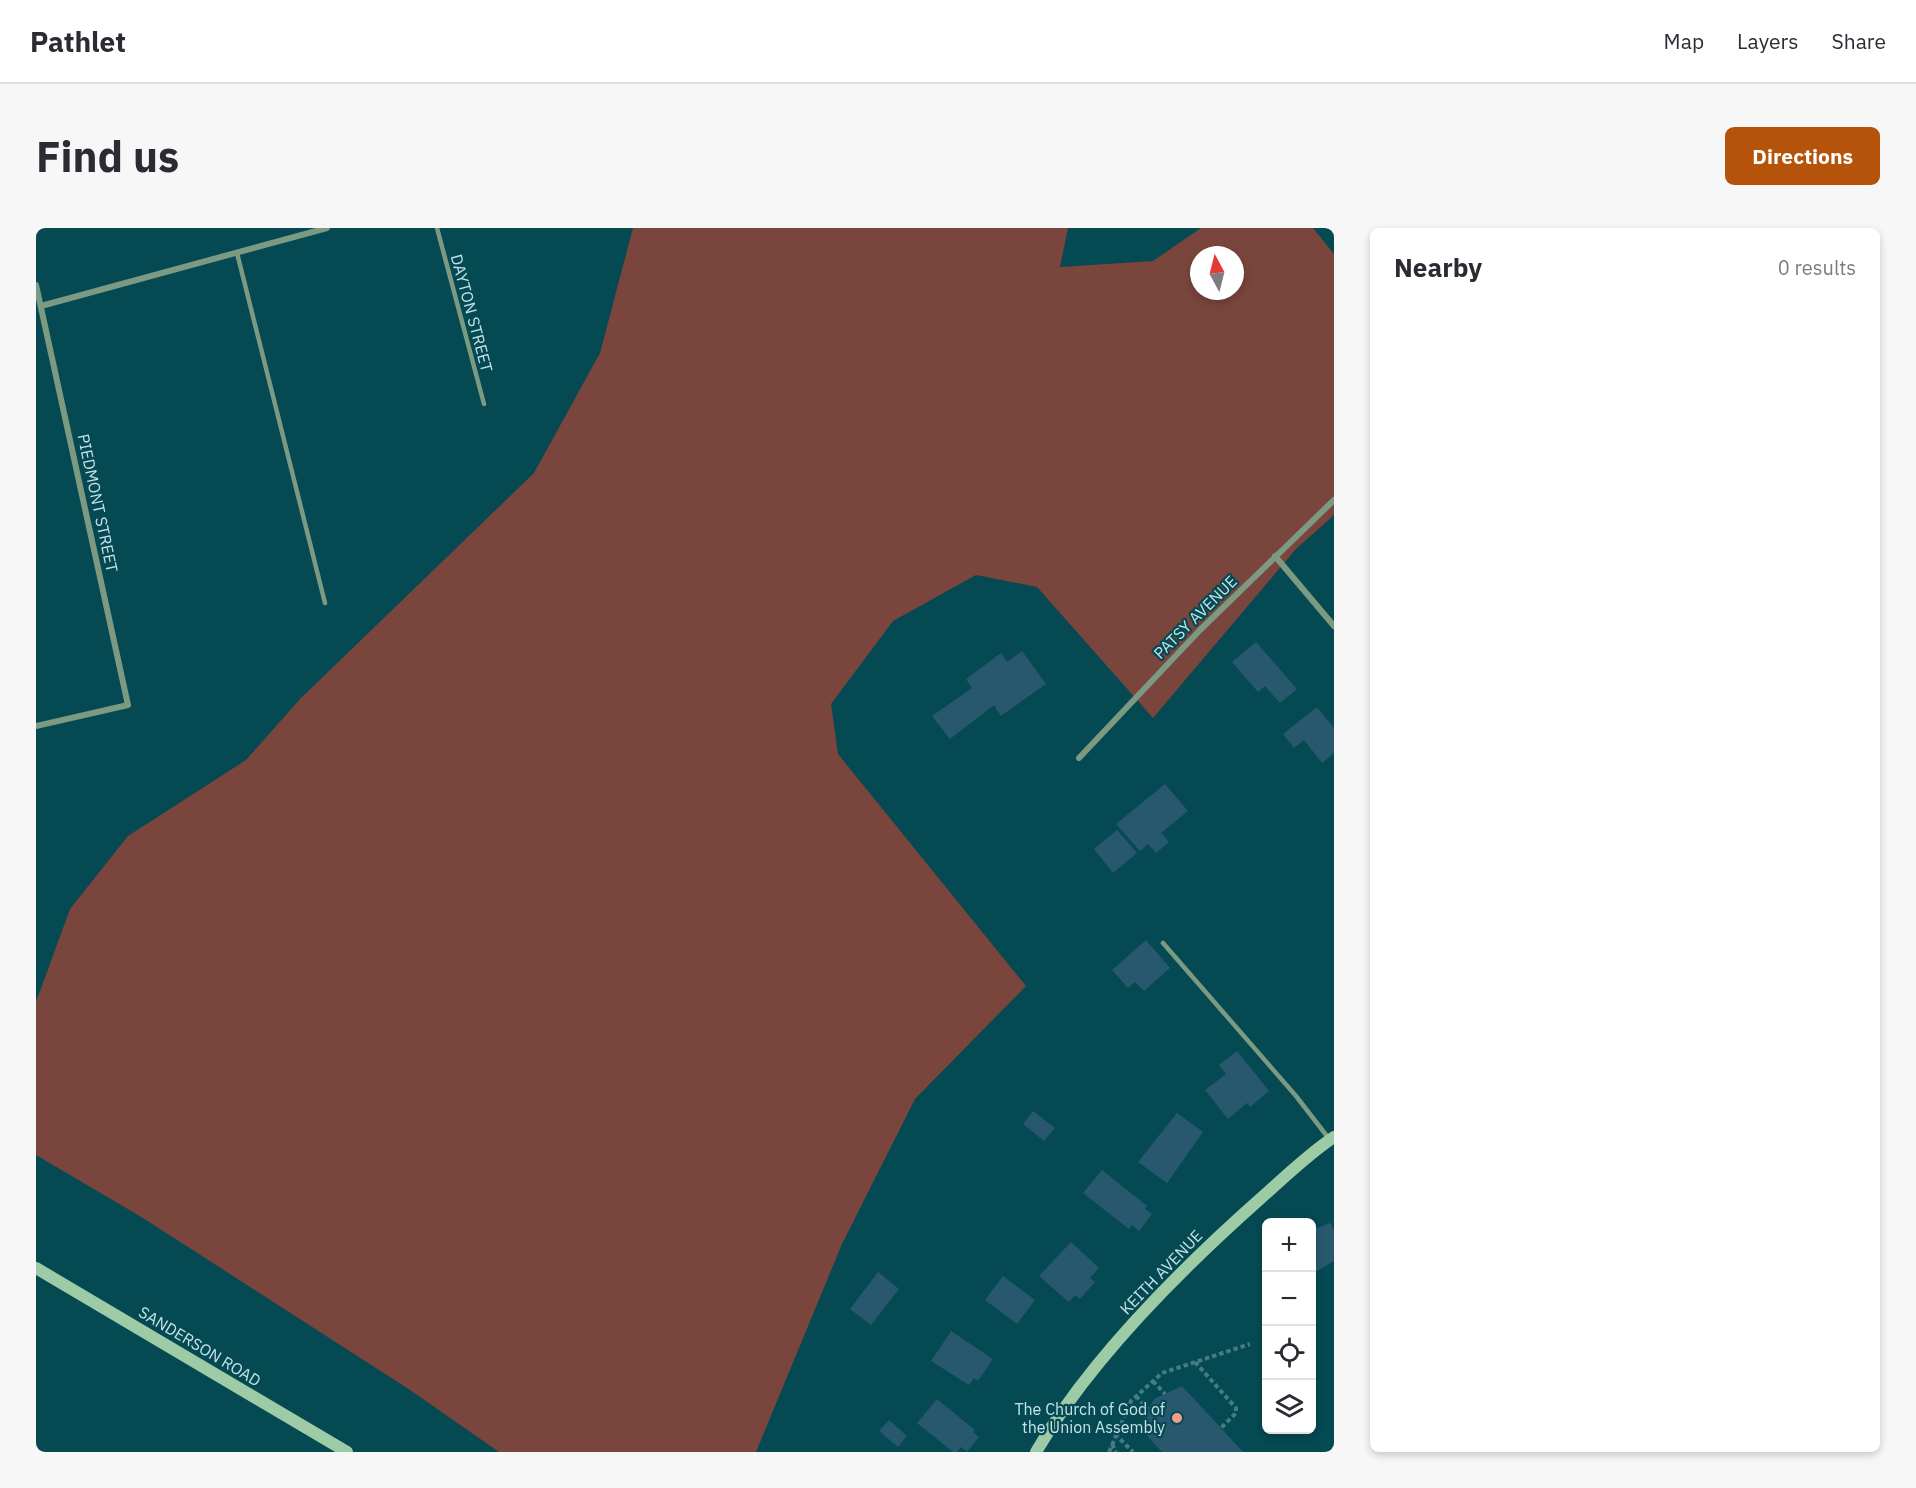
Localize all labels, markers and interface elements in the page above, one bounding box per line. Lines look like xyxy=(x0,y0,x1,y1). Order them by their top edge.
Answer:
text: Pathlet xyxy=(30,23,126,60)
text: Map xyxy=(1664,27,1704,55)
text: Layers xyxy=(1737,27,1799,55)
text: Share xyxy=(1832,27,1886,55)
button: Directions xyxy=(1725,127,1880,185)
text: Find us xyxy=(36,129,179,184)
north arrow xyxy=(1190,246,1244,300)
text: Nearby xyxy=(1394,250,1482,284)
street label: DAYTON STREET xyxy=(447,252,497,374)
text: 0 results xyxy=(1778,254,1856,281)
street label: PIEDMONT STREET xyxy=(74,432,122,574)
street label: PATSY AVENUE xyxy=(1149,571,1241,663)
map controls xyxy=(1262,1218,1316,1434)
button: + xyxy=(1262,1218,1316,1272)
street label: KEITH AVENUE xyxy=(1116,1225,1206,1319)
button: − xyxy=(1262,1272,1316,1326)
street label: SANDERSON ROAD xyxy=(135,1302,265,1390)
button: locate xyxy=(1262,1326,1316,1380)
button: layers xyxy=(1262,1380,1316,1434)
place label: The Church of God of the Union Assembly xyxy=(1014,1399,1165,1437)
marker: The Church of God of the Union Assembly xyxy=(1170,1411,1184,1425)

